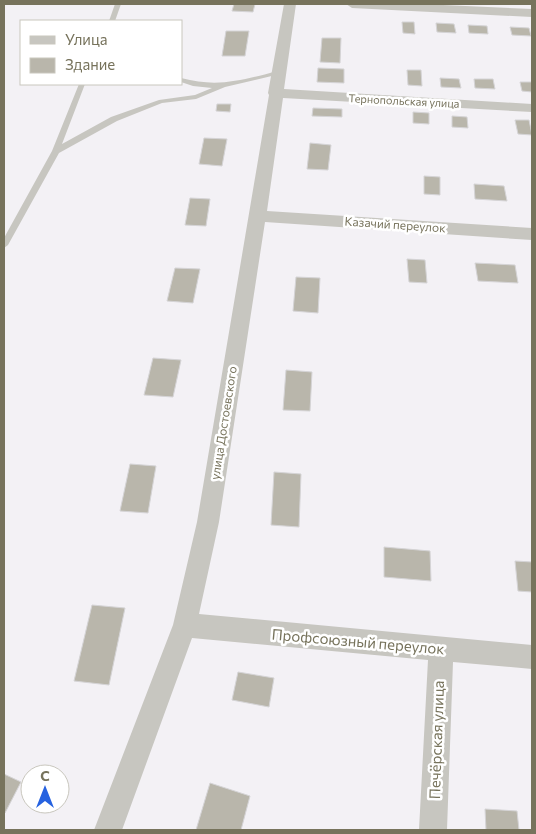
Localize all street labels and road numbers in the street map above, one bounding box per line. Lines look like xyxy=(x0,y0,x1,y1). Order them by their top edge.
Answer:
street label: Тернопольская улица xyxy=(348,91,460,110)
street label: Казачий переулок xyxy=(344,213,447,235)
street label: улица Достоевского xyxy=(207,365,239,481)
street label: Профсоюзный переулок xyxy=(271,624,445,658)
street label: Печёрская улица xyxy=(425,680,447,800)

